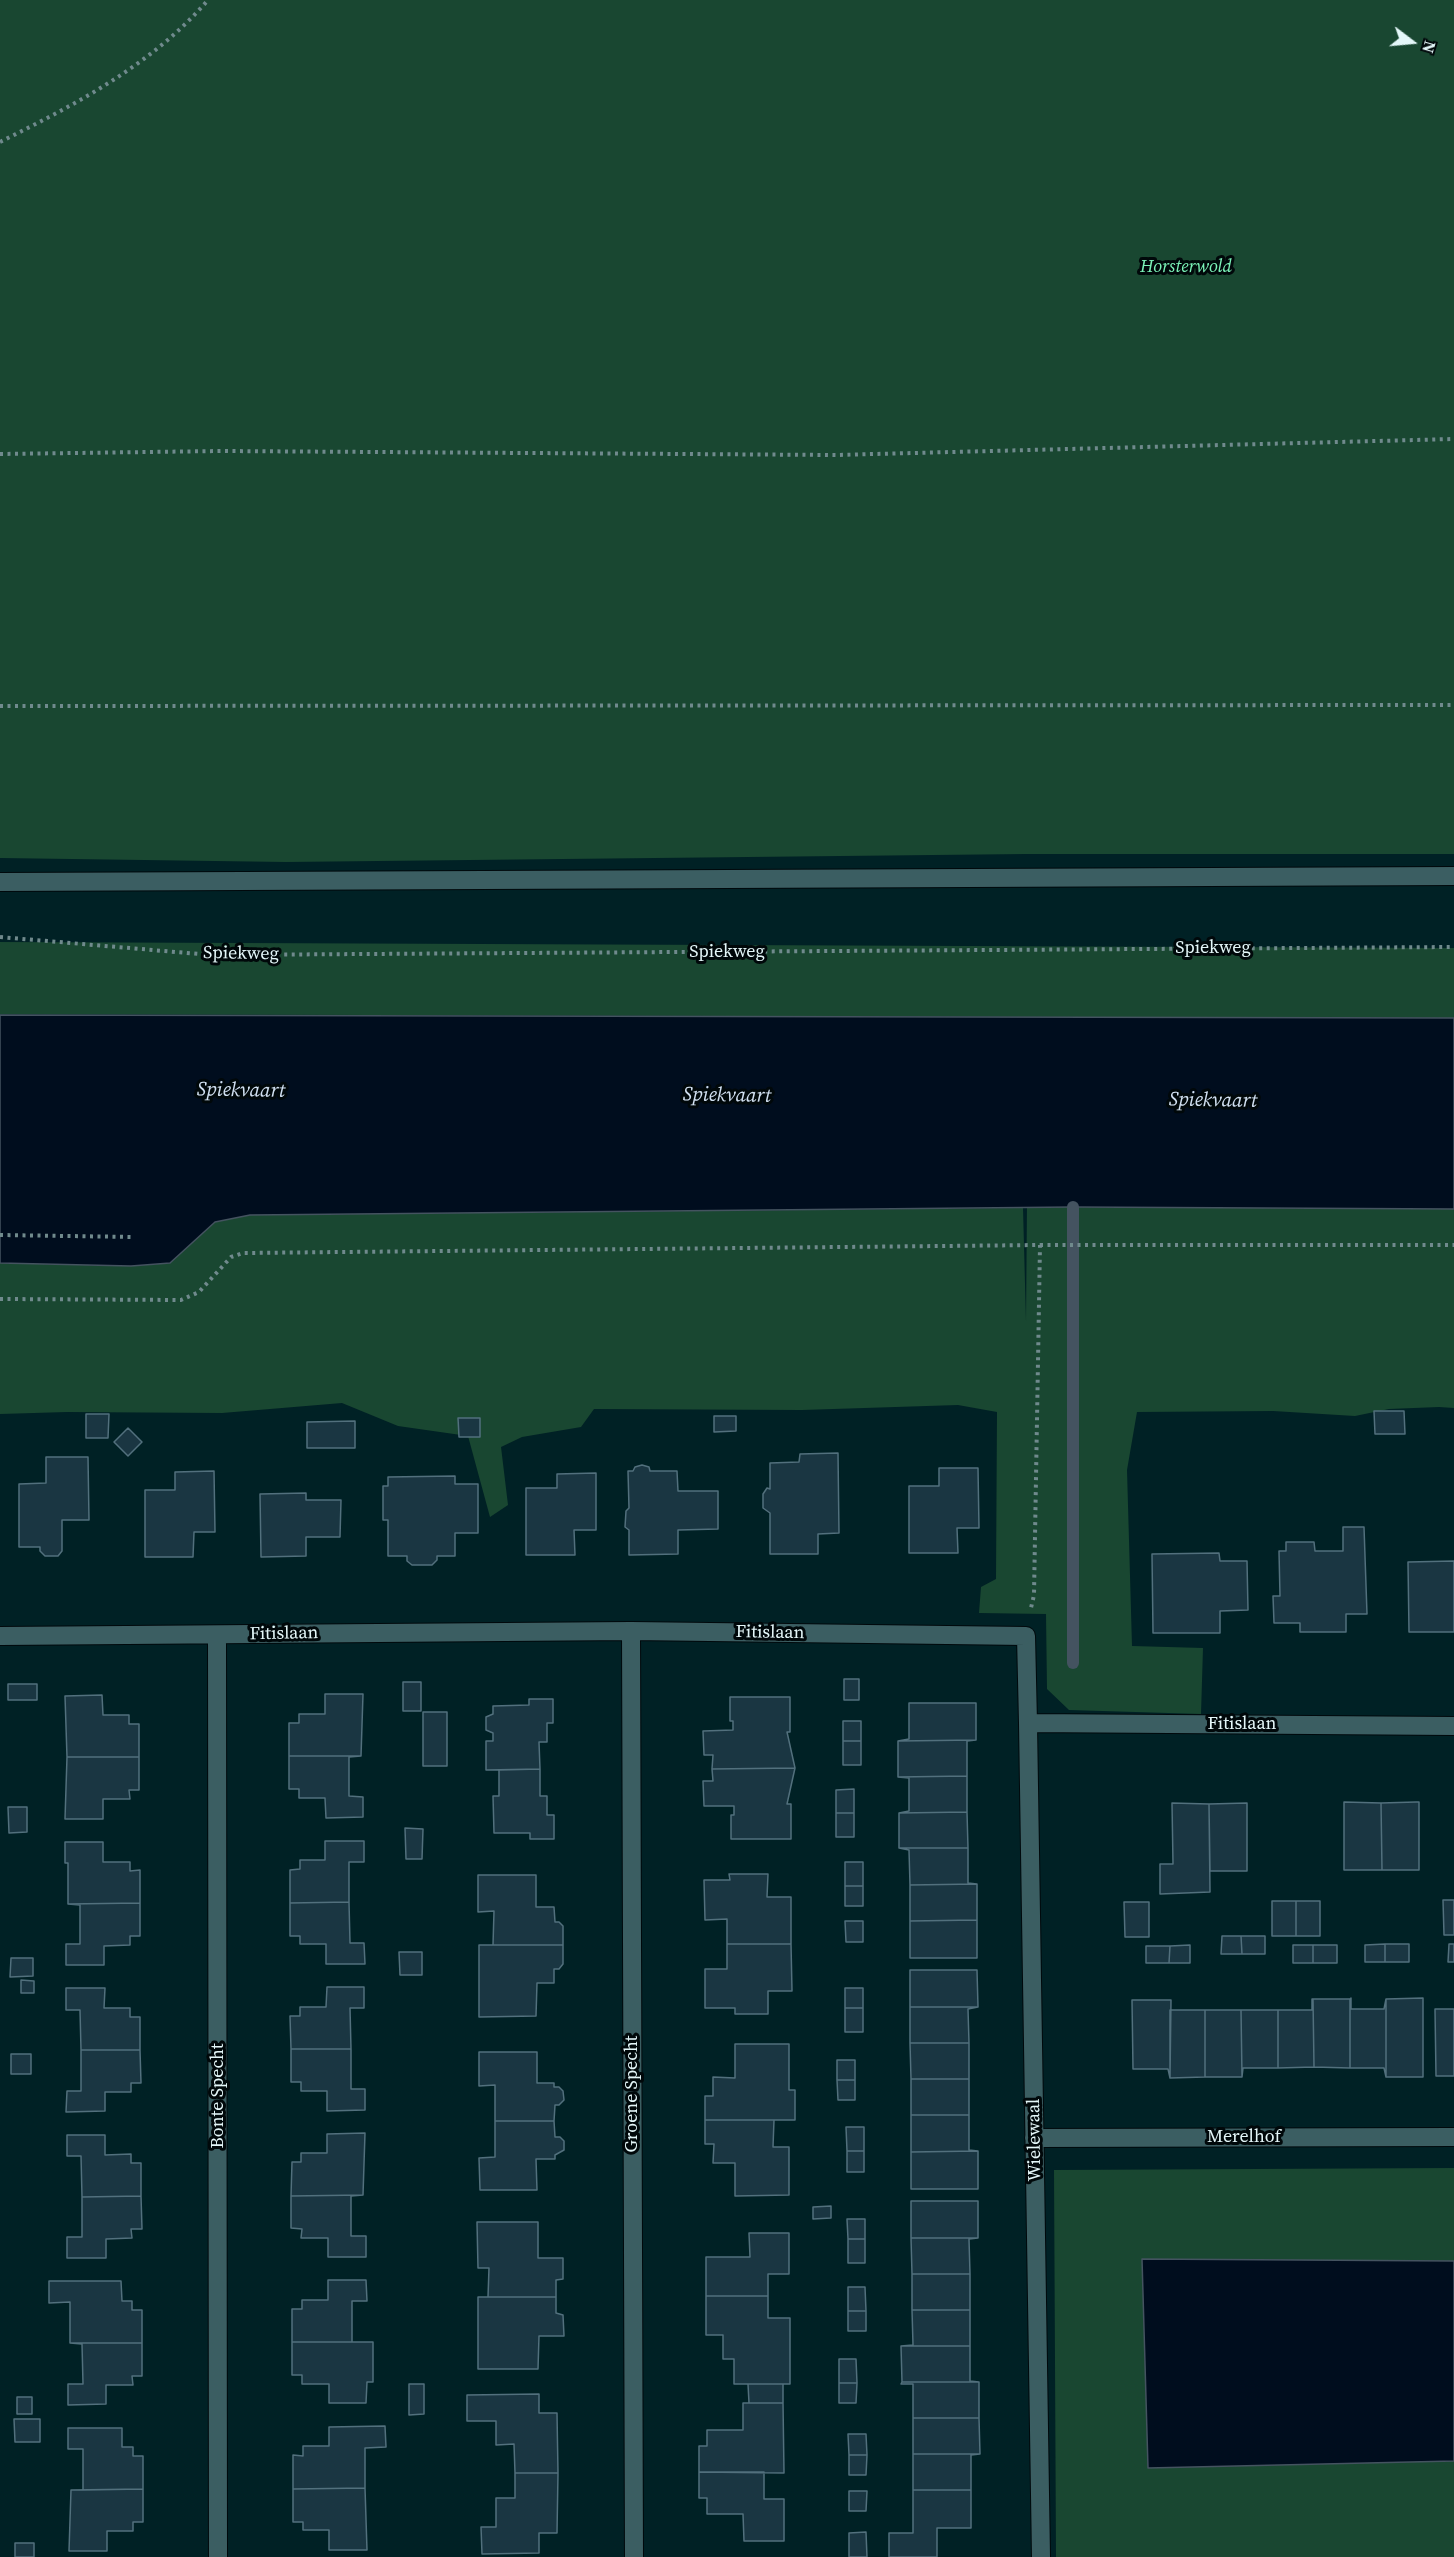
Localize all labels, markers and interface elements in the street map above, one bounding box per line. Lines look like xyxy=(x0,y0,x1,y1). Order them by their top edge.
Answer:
north arrow xyxy=(1382,12,1442,72)
text: N xyxy=(1417,38,1441,56)
park label: Horsterwold xyxy=(1140,256,1232,278)
street label: Spiekweg xyxy=(1175,937,1251,959)
street label: Spiekweg xyxy=(689,941,765,963)
street label: Spiekweg xyxy=(203,943,279,965)
water label: Spiekvaart xyxy=(197,1078,285,1104)
water label: Spiekvaart xyxy=(683,1083,771,1109)
water label: Spiekvaart xyxy=(1169,1088,1257,1114)
street label: Fitislaan xyxy=(735,1622,805,1644)
street label: Fitislaan xyxy=(249,1623,319,1645)
street label: Fitislaan xyxy=(1208,1713,1276,1735)
street label: Groene Specht xyxy=(621,2036,643,2152)
street label: Bonte Specht xyxy=(207,2043,229,2149)
street label: Wielewaal xyxy=(1023,2098,1047,2182)
street label: Merelhof xyxy=(1207,2126,1281,2148)

